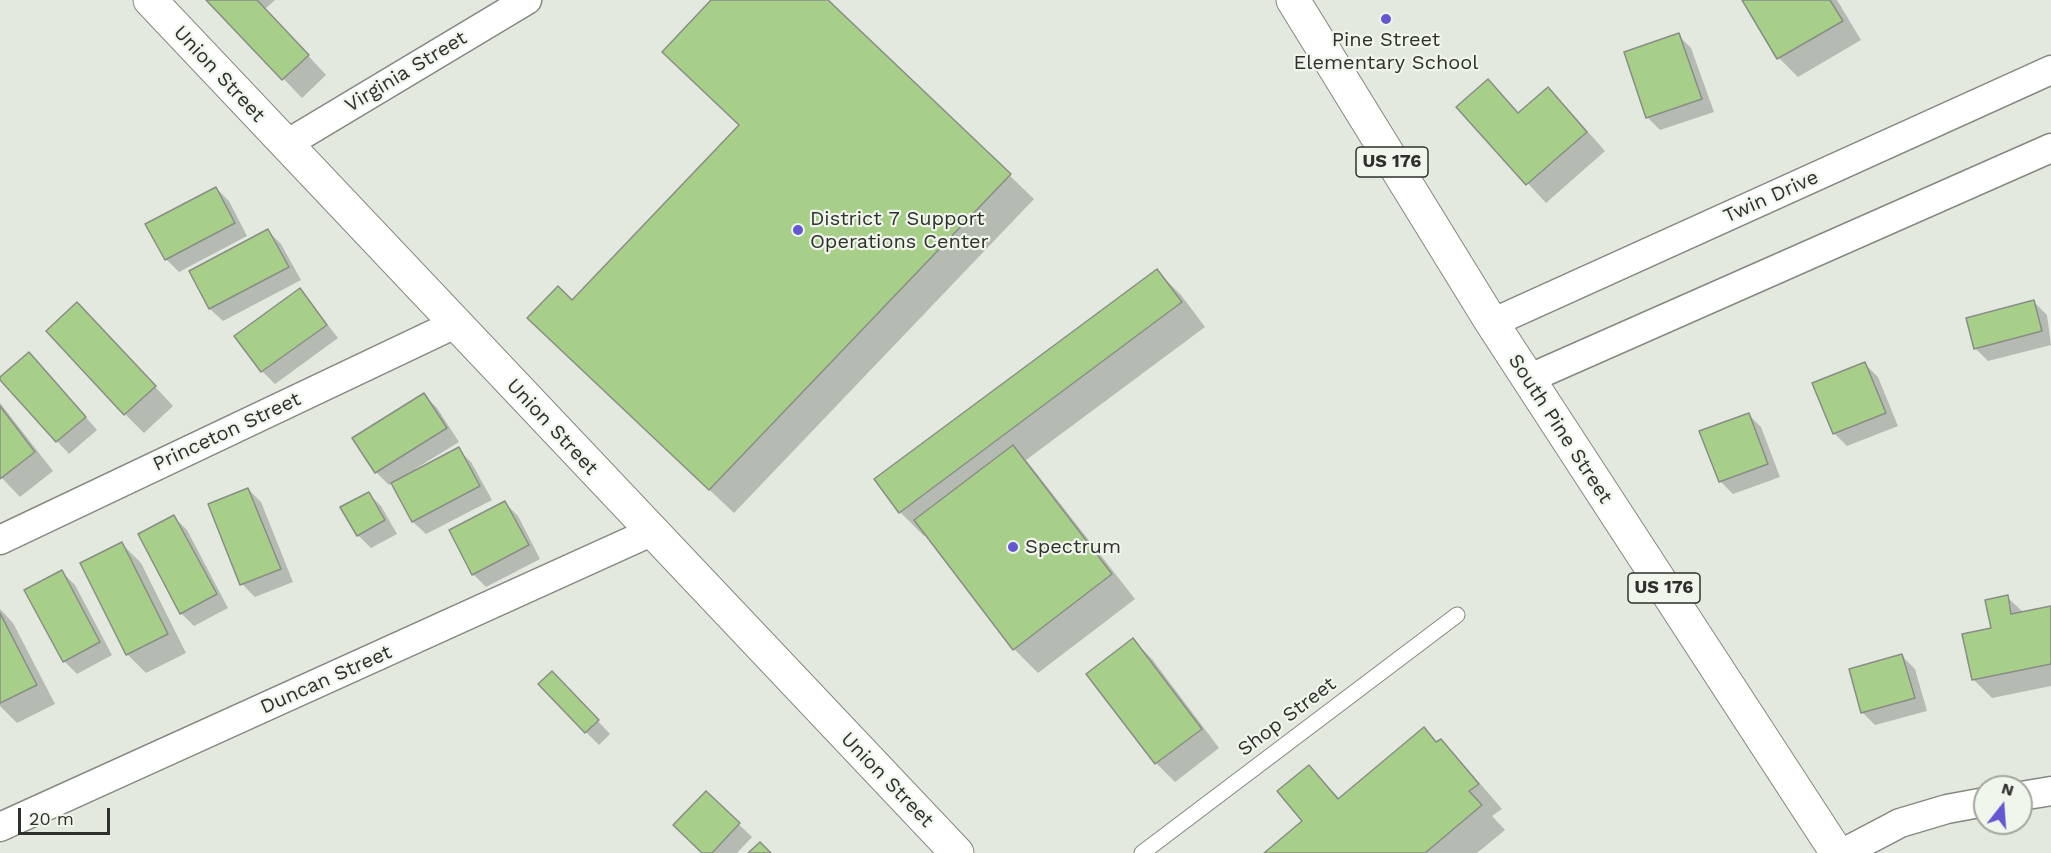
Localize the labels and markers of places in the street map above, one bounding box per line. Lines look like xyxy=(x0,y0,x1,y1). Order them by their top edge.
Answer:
marker: Pine Street Elementary School xyxy=(1379,12,1393,26)
place label: Pine Street Elementary School xyxy=(1294,28,1478,75)
place label: District 7 Support Operations Center xyxy=(810,207,989,254)
marker: District 7 Support Operations Center xyxy=(791,223,805,237)
place label: Spectrum xyxy=(1025,535,1121,559)
marker: Spectrum xyxy=(1006,540,1020,554)

